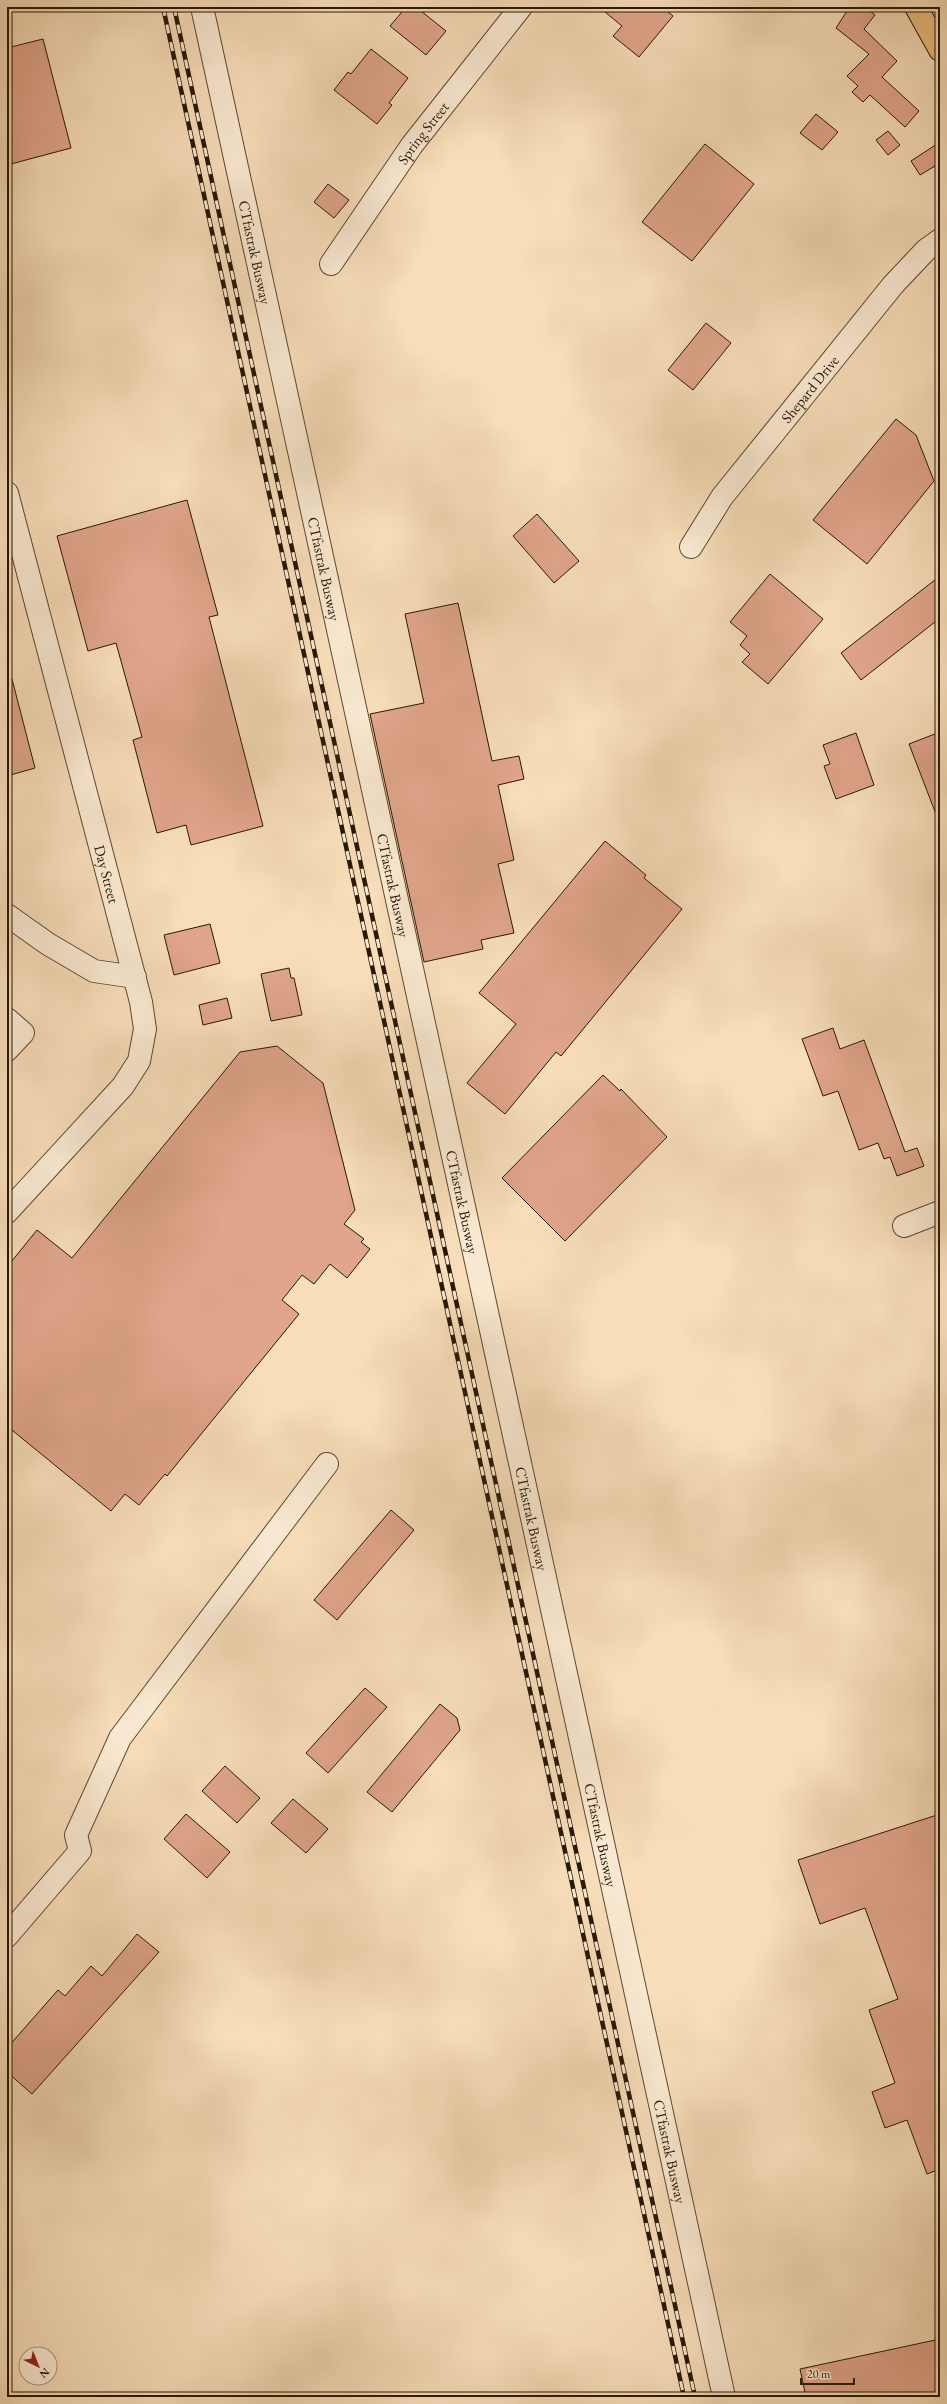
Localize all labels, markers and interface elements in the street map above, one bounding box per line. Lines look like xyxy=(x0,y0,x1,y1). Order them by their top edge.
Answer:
street label: Spring Street xyxy=(392,97,452,168)
street label: CTfastrak Busway xyxy=(235,198,276,306)
street label: Shepard Drive xyxy=(776,351,843,426)
street label: CTfastrak Busway xyxy=(304,515,345,623)
street label: CTfastrak Busway xyxy=(373,832,414,939)
street label: Day Street xyxy=(91,843,124,906)
street label: CTfastrak Busway xyxy=(442,1148,484,1256)
street label: CTfastrak Busway xyxy=(512,1465,553,1573)
street label: CTfastrak Busway xyxy=(581,1781,622,1889)
street label: CTfastrak Busway xyxy=(650,2098,691,2206)
north arrow xyxy=(18,2346,58,2386)
scale bar xyxy=(801,2360,854,2386)
text: N xyxy=(37,2365,53,2382)
text: 20 m xyxy=(807,2366,831,2382)

